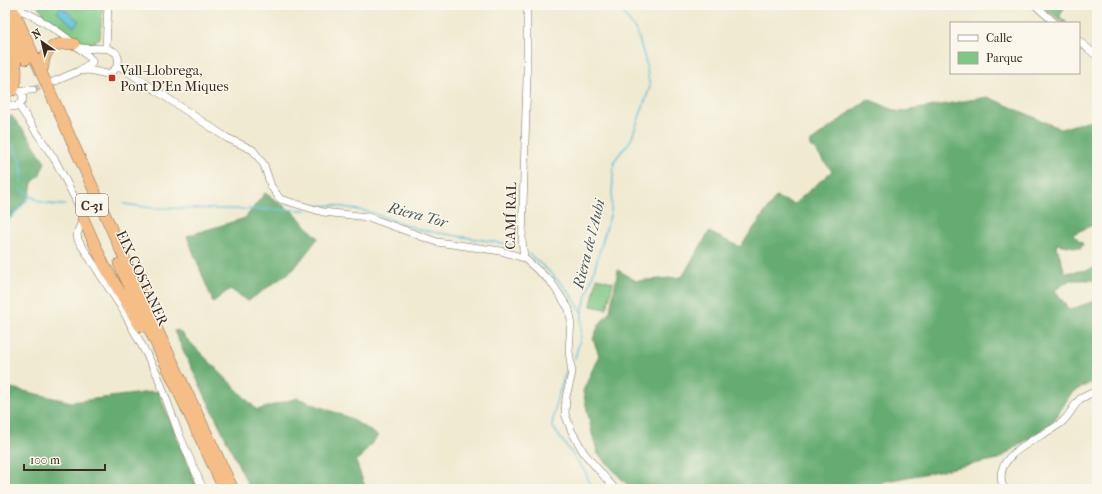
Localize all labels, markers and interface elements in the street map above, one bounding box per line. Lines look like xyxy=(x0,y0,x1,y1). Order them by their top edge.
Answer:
north arrow xyxy=(22,22,62,62)
legend xyxy=(950,22,1080,74)
text: N xyxy=(30,26,44,42)
text: Calle xyxy=(986,31,1012,45)
text: Parque xyxy=(986,51,1023,65)
place label: Vall-Llobrega, Pont D'En Miques xyxy=(119,62,229,95)
marker: Vall-Llobrega, Pont D'En Miques xyxy=(107,73,117,83)
street label: CAMÍ RAL xyxy=(501,182,520,250)
road number: C-31 xyxy=(76,194,108,216)
water label: Riera de l'Aubi xyxy=(569,196,609,291)
water label: Riera Tor xyxy=(385,198,451,232)
street label: EIX COSTANER xyxy=(112,228,172,329)
scale bar xyxy=(24,446,105,472)
text: 100 m xyxy=(30,453,60,467)

